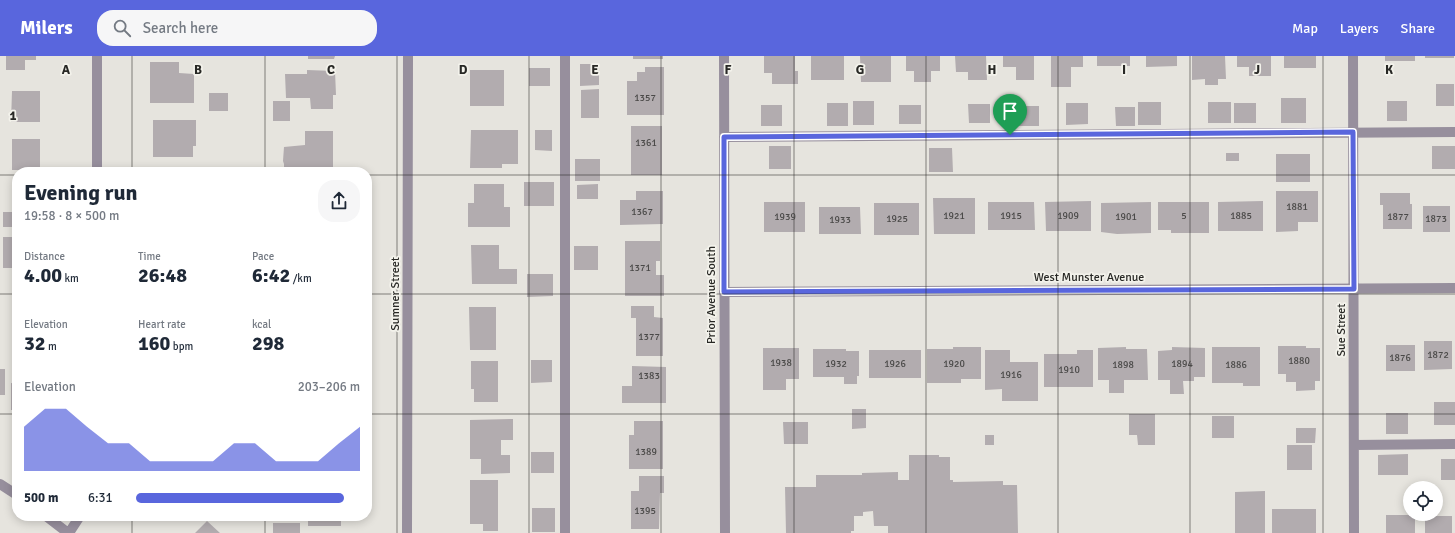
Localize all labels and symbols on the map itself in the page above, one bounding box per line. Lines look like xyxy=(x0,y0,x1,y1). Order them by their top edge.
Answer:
text: A xyxy=(62,62,71,78)
text: B xyxy=(194,62,202,78)
text: C xyxy=(327,62,335,78)
text: D xyxy=(459,62,468,78)
text: E xyxy=(591,62,599,78)
text: F xyxy=(725,62,732,78)
text: G xyxy=(856,62,864,78)
text: H xyxy=(988,62,996,78)
text: I xyxy=(1122,62,1126,78)
text: J xyxy=(1254,62,1260,78)
text: K xyxy=(1385,62,1393,78)
house number: 1357 xyxy=(634,92,656,104)
pin xyxy=(993,94,1027,135)
text: 1 xyxy=(9,108,17,124)
house number: 1361 xyxy=(635,137,657,149)
house number: 1881 xyxy=(1286,201,1308,213)
house number: 1367 xyxy=(631,206,653,218)
house number: 1921 xyxy=(943,210,965,222)
house number: 1915 xyxy=(1000,210,1022,222)
house number: 1909 xyxy=(1057,210,1079,222)
house number: 5 xyxy=(1181,210,1187,222)
house number: 1885 xyxy=(1230,210,1252,222)
house number: 1939 xyxy=(774,211,796,223)
house number: 1901 xyxy=(1115,211,1137,223)
house number: 1877 xyxy=(1387,211,1409,223)
house number: 1925 xyxy=(886,213,908,225)
house number: 1873 xyxy=(1425,213,1447,225)
house number: 1933 xyxy=(829,214,851,226)
street label: Prior Avenue South xyxy=(704,246,719,344)
street label: Sumner Street xyxy=(388,257,403,331)
house number: 1371 xyxy=(629,262,651,274)
street label: West Munster Avenue xyxy=(1034,270,1144,285)
street label: Sue Street xyxy=(1334,303,1349,357)
house number: 1377 xyxy=(638,331,660,343)
house number: 1872 xyxy=(1427,349,1449,361)
house number: 1876 xyxy=(1389,352,1411,364)
house number: 1880 xyxy=(1288,355,1310,367)
house number: 1938 xyxy=(770,357,792,369)
house number: 1932 xyxy=(825,358,847,370)
house number: 1926 xyxy=(884,358,906,370)
house number: 1920 xyxy=(943,358,965,370)
house number: 1894 xyxy=(1171,358,1193,370)
house number: 1898 xyxy=(1112,359,1134,371)
house number: 1886 xyxy=(1225,359,1247,371)
house number: 1910 xyxy=(1058,364,1080,376)
house number: 1916 xyxy=(1000,369,1022,381)
house number: 1383 xyxy=(638,370,660,382)
house number: 1389 xyxy=(635,446,657,458)
house number: 1395 xyxy=(634,505,656,517)

